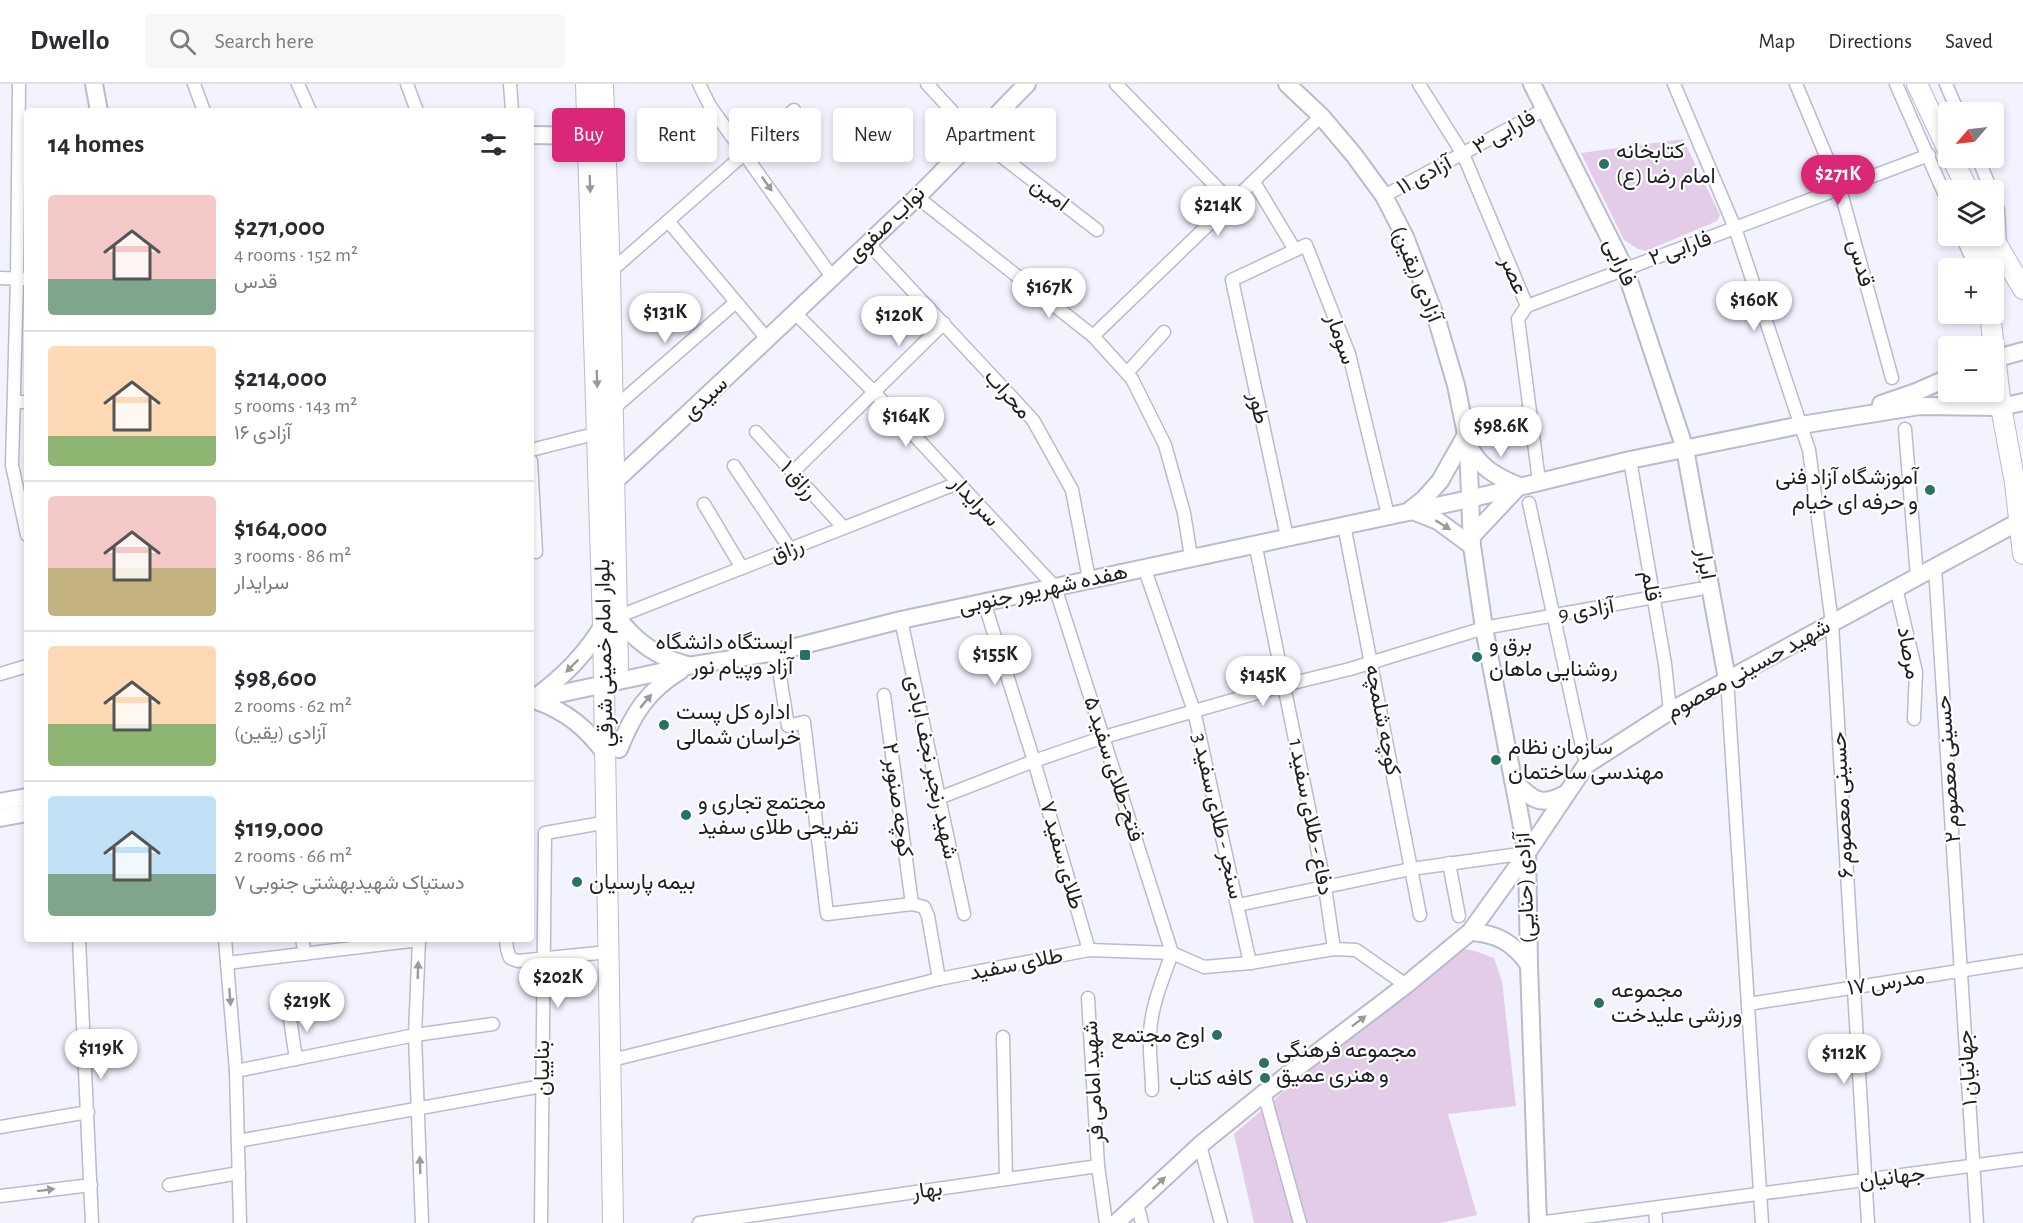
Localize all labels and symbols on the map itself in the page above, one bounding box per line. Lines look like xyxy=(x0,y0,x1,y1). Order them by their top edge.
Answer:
north arrow xyxy=(1938,102,2004,168)
street label: فارابی ۳ xyxy=(1469,106,1540,160)
place label: کتابخانه امام رضا (ع) xyxy=(1616,140,1716,190)
street label: آزادی ۱۱ xyxy=(1393,151,1458,200)
pin: $271K xyxy=(1796,155,1880,206)
marker: کتابخانه امام رضا (ع) xyxy=(1597,157,1611,171)
street label: امین xyxy=(1026,173,1073,217)
one-way arrow xyxy=(586,175,595,194)
one-way arrow xyxy=(761,176,773,192)
street label: نواب صفوی xyxy=(843,182,931,268)
pin: $214K xyxy=(1176,186,1260,237)
street label: آزادی (یقین) xyxy=(1386,223,1447,328)
street label: فارابی ۲ xyxy=(1646,227,1715,271)
street label: فارابی xyxy=(1598,235,1640,290)
street label: قدس xyxy=(1842,237,1878,289)
street label: عصر xyxy=(1494,252,1532,298)
pin: $167K xyxy=(1007,268,1091,319)
pin: $160K xyxy=(1712,281,1796,332)
pin: $131K xyxy=(623,293,707,344)
pin: $120K xyxy=(857,296,941,347)
street label: سومار xyxy=(1320,310,1360,368)
street label: محراب xyxy=(979,365,1036,424)
one-way arrow xyxy=(592,370,601,389)
street label: سیدی xyxy=(678,372,733,425)
street label: طور xyxy=(1243,389,1273,426)
pin: $164K xyxy=(864,397,948,448)
pin: $98.6K xyxy=(1452,407,1550,458)
street label: رزاق ۱ xyxy=(775,456,822,505)
place label: آموزشگاه آزاد فنی و حرفه ای خیام xyxy=(1775,466,1920,516)
street label: سرایدار xyxy=(944,471,1004,532)
marker: آموزشگاه آزاد فنی و حرفه ای خیام xyxy=(1923,483,1937,497)
one-way arrow xyxy=(1435,520,1451,531)
street label: رزاق xyxy=(767,534,807,568)
street label: ابرار xyxy=(1690,546,1720,582)
street label: بلوار امام خمینی شرقي xyxy=(591,559,624,747)
street label: هفده شهریور جنوبی xyxy=(956,560,1130,620)
street label: قلم xyxy=(1635,569,1665,604)
street label: آزادی 9 xyxy=(1556,594,1618,628)
street label: شهید حسینی معصوم xyxy=(1662,615,1835,726)
street label: مرصاد xyxy=(1892,625,1924,681)
place label: ایستگاه دانشگاه آزاد وپیام نور xyxy=(655,631,795,681)
place label: برق و روشنایی ماهان xyxy=(1489,633,1618,682)
pin: $155K xyxy=(953,635,1037,686)
marker: ایستگاه دانشگاه آزاد وپیام نور xyxy=(798,648,812,662)
marker: برق و روشنایی ماهان xyxy=(1470,650,1484,664)
pin: $145K xyxy=(1221,656,1305,707)
one-way arrow xyxy=(566,658,580,672)
street label: کوچه شلمچه xyxy=(1359,663,1405,778)
street label: شهید رنجبر نجف ابادی xyxy=(900,673,962,861)
one-way arrow xyxy=(639,693,652,709)
street label: فتح-طلای سفید ۵ xyxy=(1077,694,1148,845)
street label: حسینی معصوم ۲ xyxy=(1932,694,1967,844)
place label: اداره کل پست خراسان شمالی xyxy=(676,701,801,750)
marker: اداره کل پست خراسان شمالی xyxy=(657,718,671,732)
street label: سنجر - طلای سفید 3 xyxy=(1186,731,1248,902)
street label: حسینی معصوم ۶ xyxy=(1827,731,1860,879)
place label: سازمان نظام مهندسی ساختمان xyxy=(1508,736,1664,785)
street label: دفاع - طلای سفید 1 xyxy=(1282,737,1337,898)
street label: کوچه صنوبر ۲ xyxy=(876,741,917,859)
marker: سازمان نظام مهندسی ساختمان xyxy=(1489,753,1503,767)
place label: مجتمع تجاری و تفریحی طلای سفید xyxy=(698,791,859,840)
street label: طلای سفید ۷ xyxy=(1034,798,1088,912)
marker: مجتمع تجاری و تفریحی طلای سفید xyxy=(679,808,693,822)
street label: آزادی (حنایی) xyxy=(1511,830,1541,944)
place label: بیمه پارسیان xyxy=(589,871,696,896)
marker: بیمه پارسیان xyxy=(570,875,584,889)
street label: طلای سفید xyxy=(967,944,1065,986)
pin: $202K xyxy=(516,958,600,1009)
one-way arrow xyxy=(413,960,422,979)
street label: مدرس ۱۷ xyxy=(1846,965,1927,1001)
place label: مجموعه ورزشی علیدخت xyxy=(1611,979,1742,1028)
pin: $219K xyxy=(265,982,349,1033)
one-way arrow xyxy=(225,988,235,1007)
marker: مجموعه ورزشی علیدخت xyxy=(1592,996,1606,1010)
one-way arrow xyxy=(1352,1015,1367,1027)
street label: شهید امامی فر xyxy=(1079,1020,1109,1145)
place label: اوج مجتمع xyxy=(1111,1024,1205,1049)
marker: اوج مجتمع xyxy=(1210,1028,1224,1042)
pin: $119K xyxy=(59,1029,143,1080)
street label: جهانیان ۱ xyxy=(1953,1029,1983,1107)
pin: $112K xyxy=(1802,1034,1886,1085)
place label: مجموعه فرهنگی و هنری عمیق xyxy=(1276,1039,1417,1088)
street label: بناییان xyxy=(531,1040,554,1096)
marker: مجموعه فرهنگی و هنری عمیق xyxy=(1257,1056,1271,1070)
place label: کافه کتاب xyxy=(1169,1067,1253,1090)
marker: کافه کتاب xyxy=(1258,1071,1272,1085)
one-way arrow xyxy=(415,1155,424,1174)
street label: جهانیان xyxy=(1858,1162,1927,1194)
street label: بهار xyxy=(909,1177,944,1205)
one-way arrow xyxy=(1151,1177,1166,1190)
one-way arrow xyxy=(36,1185,55,1195)

